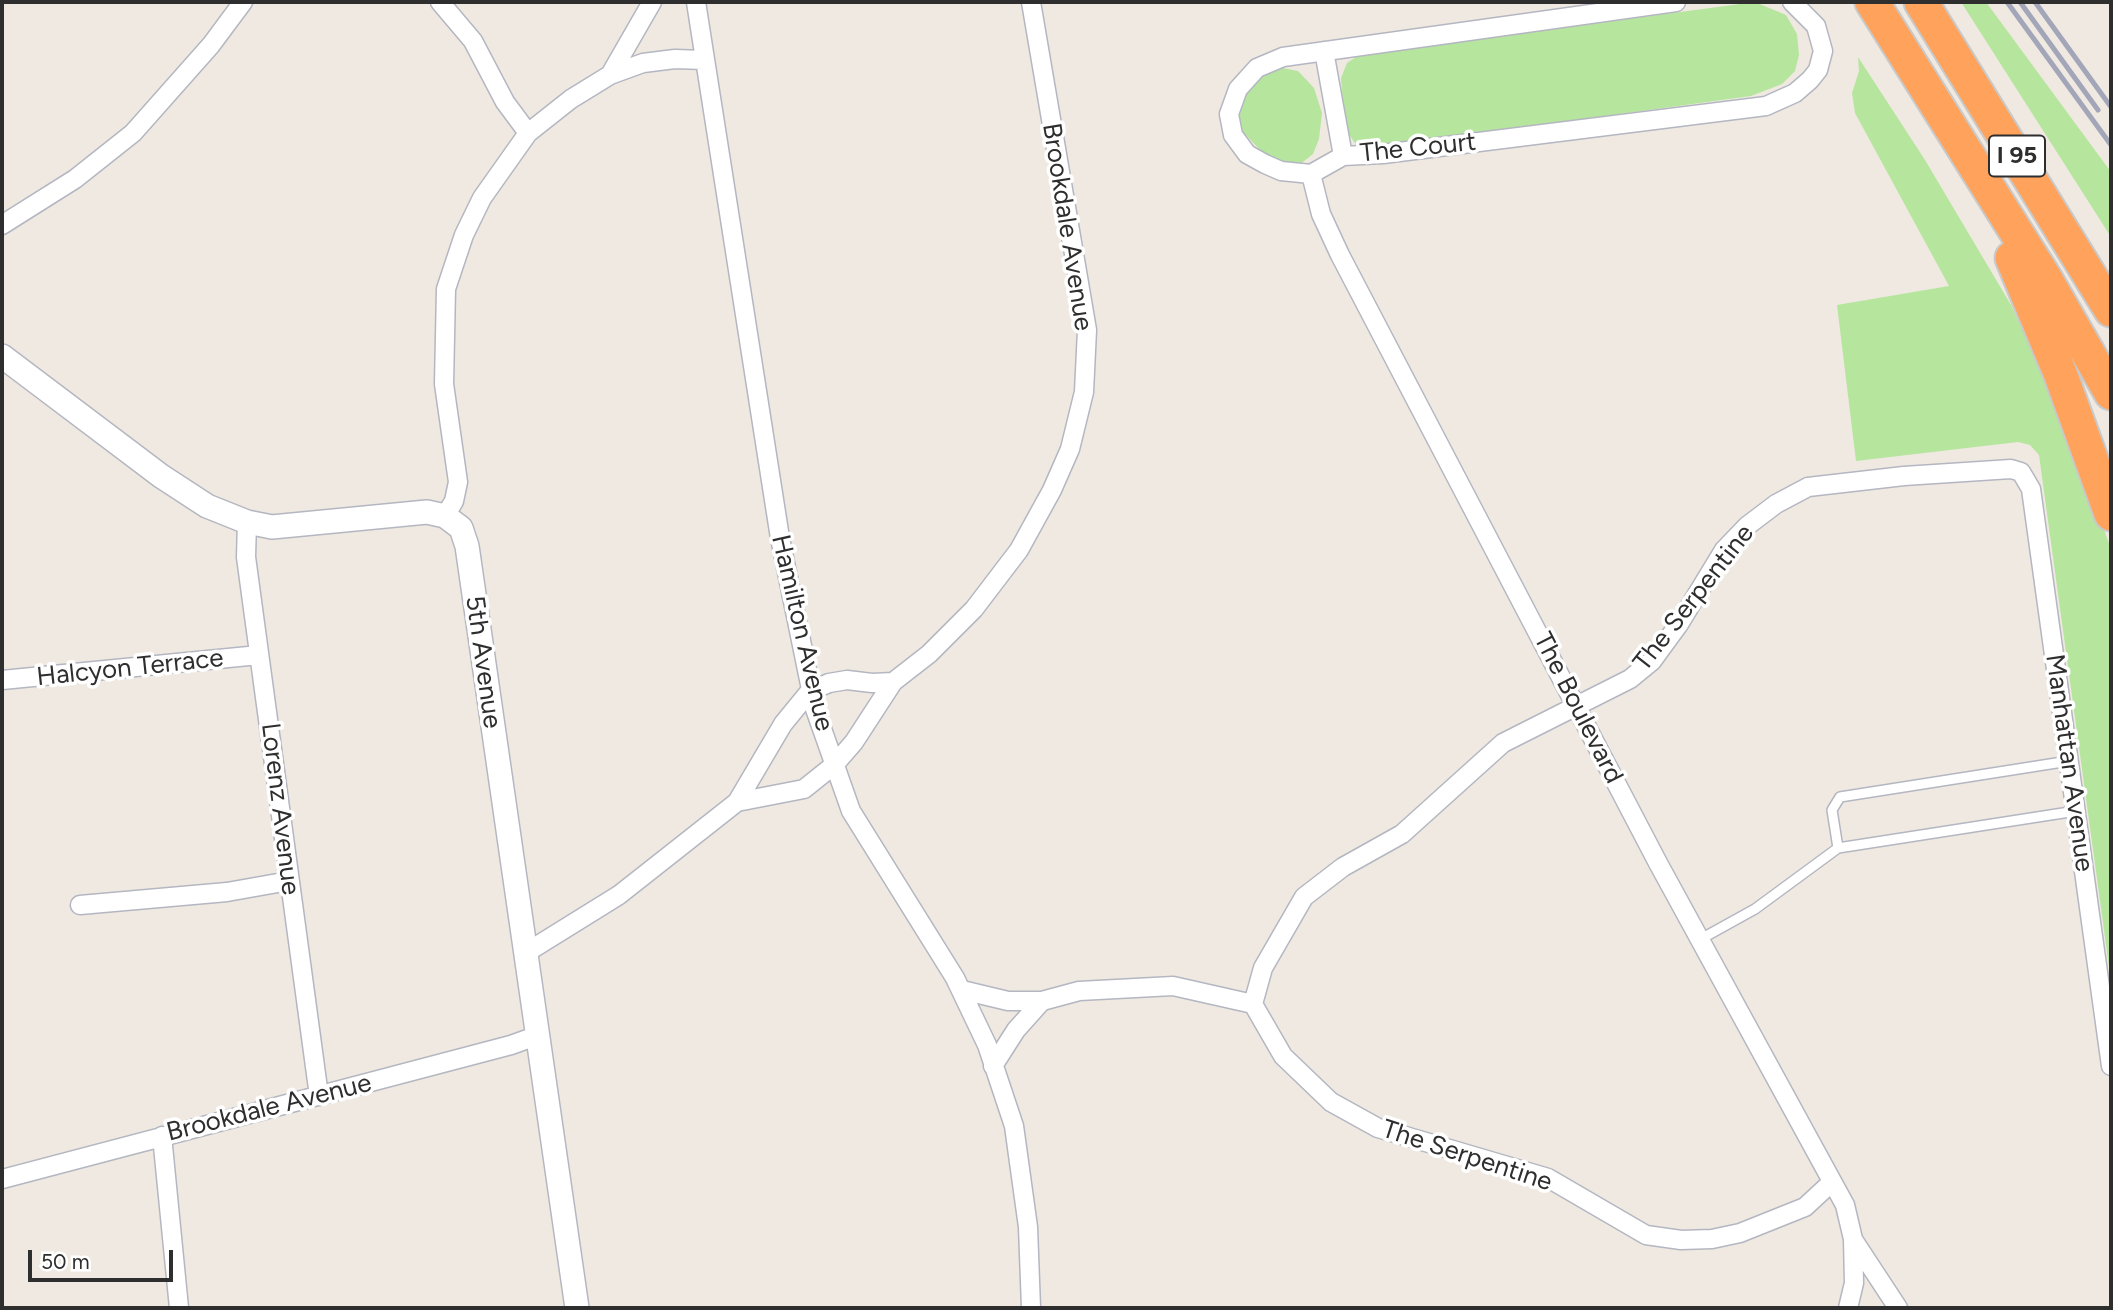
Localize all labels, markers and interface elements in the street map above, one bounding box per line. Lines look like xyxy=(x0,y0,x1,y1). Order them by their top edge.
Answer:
street label: Brookdale Avenue xyxy=(1035,121,1099,333)
street label: The Court xyxy=(1358,126,1478,170)
road number: I 95 xyxy=(1989,136,2045,176)
street label: The Serpentine xyxy=(1627,519,1761,677)
street label: Hamilton Avenue xyxy=(764,532,840,734)
street label: 5th Avenue xyxy=(458,594,508,730)
street label: The Boulevard xyxy=(1527,627,1629,789)
street label: Halcyon Terrace xyxy=(35,643,225,693)
street label: Manhattan Avenue xyxy=(2038,652,2100,874)
street label: Lorenz Avenue xyxy=(254,721,306,897)
street label: Brookdale Avenue xyxy=(163,1067,375,1149)
street label: The Serpentine xyxy=(1378,1114,1556,1198)
scale bar xyxy=(32,1236,177,1280)
text: 50 m xyxy=(41,1249,90,1274)

